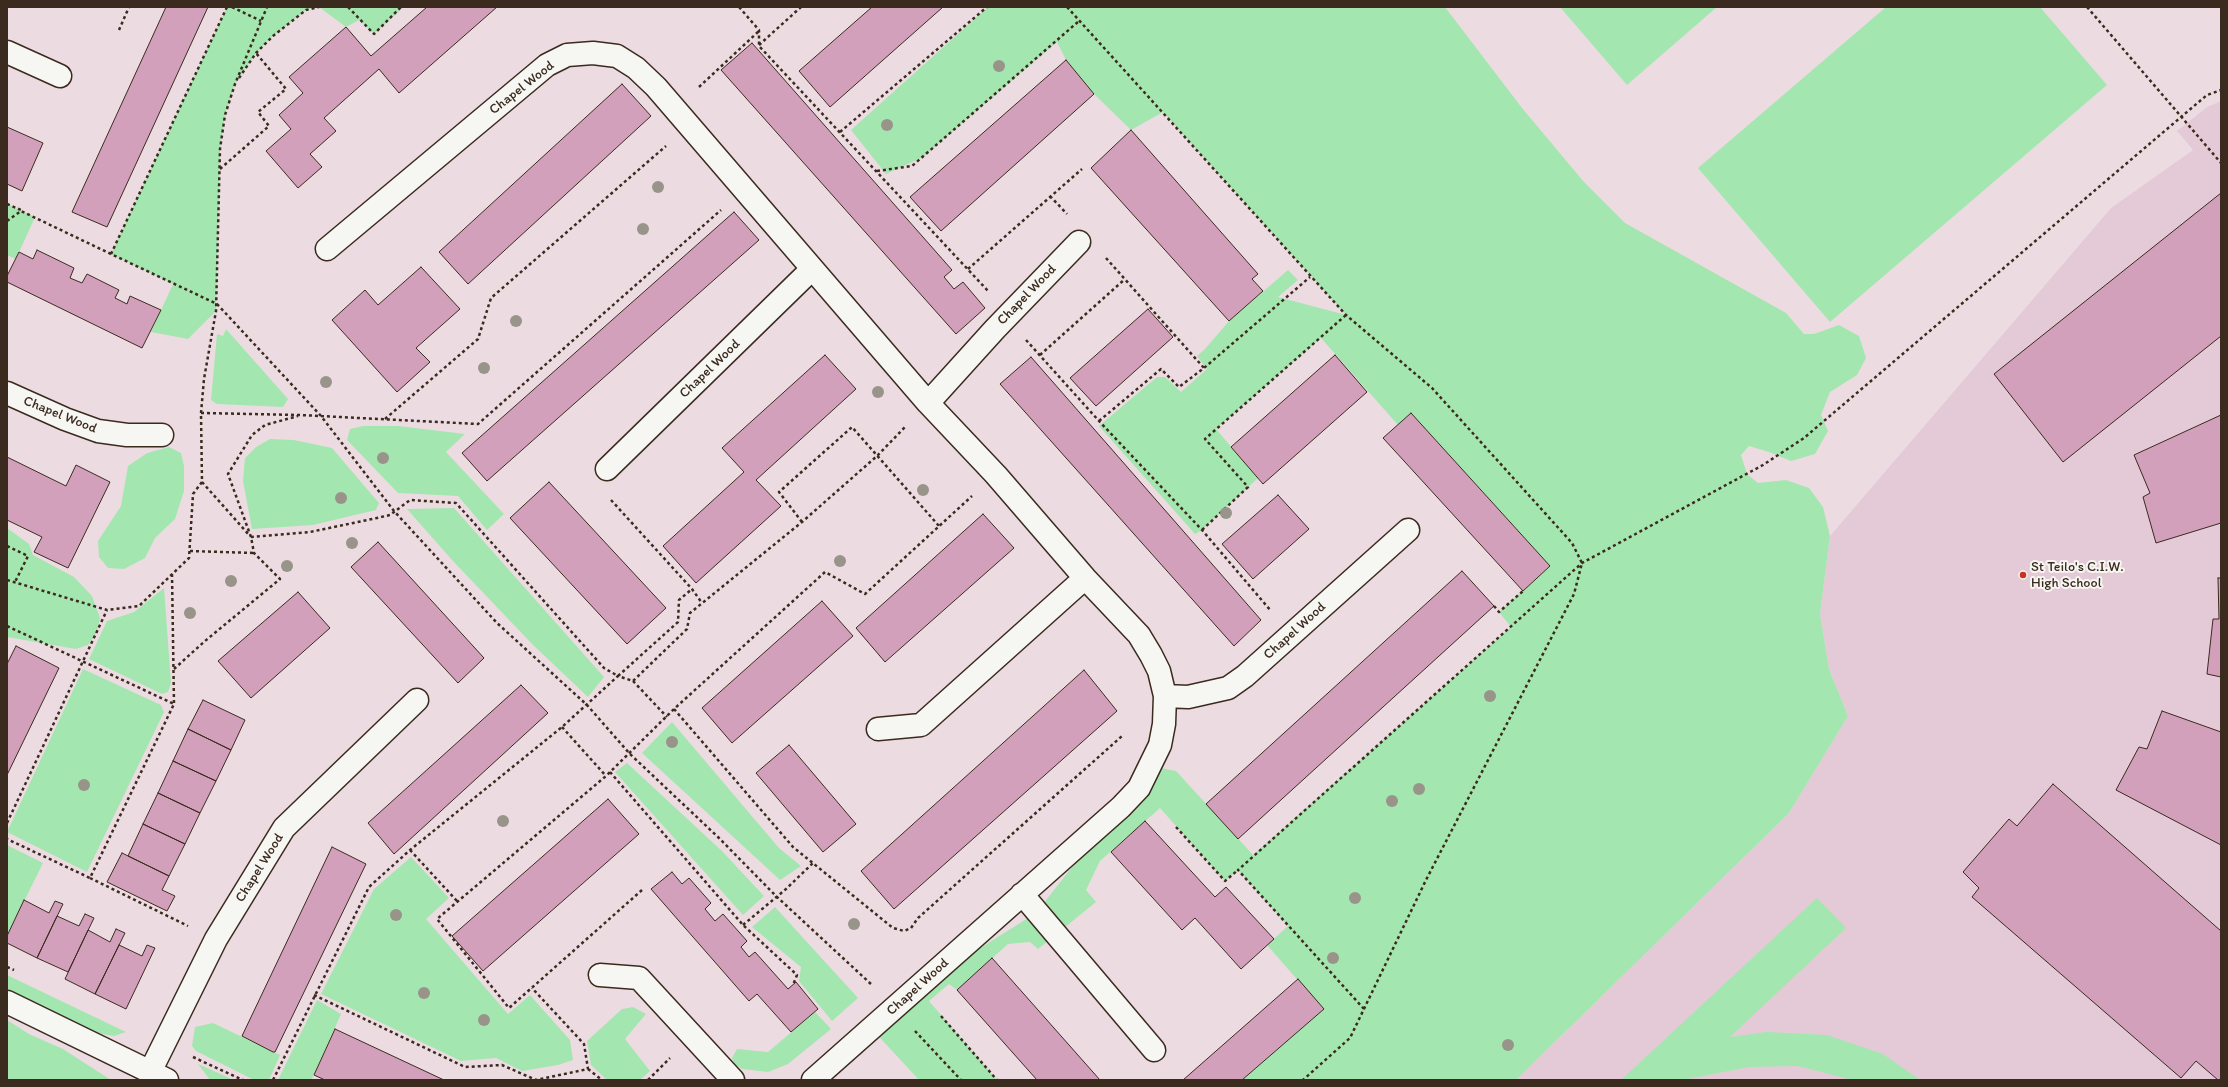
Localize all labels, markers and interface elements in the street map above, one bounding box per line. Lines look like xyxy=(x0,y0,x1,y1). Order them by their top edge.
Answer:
street label: Chapel Wood xyxy=(486,57,558,119)
street label: Chapel Wood xyxy=(994,261,1060,329)
street label: Chapel Wood xyxy=(676,336,744,402)
street label: Chapel Wood xyxy=(21,393,99,437)
place label: St Teilo's C.I.W. High School xyxy=(2031,559,2124,592)
marker: St Teilo's C.I.W. High School xyxy=(2018,570,2028,580)
street label: Chapel Wood xyxy=(1260,599,1330,663)
street label: Chapel Wood xyxy=(232,830,288,906)
street label: Chapel Wood xyxy=(883,955,953,1019)

